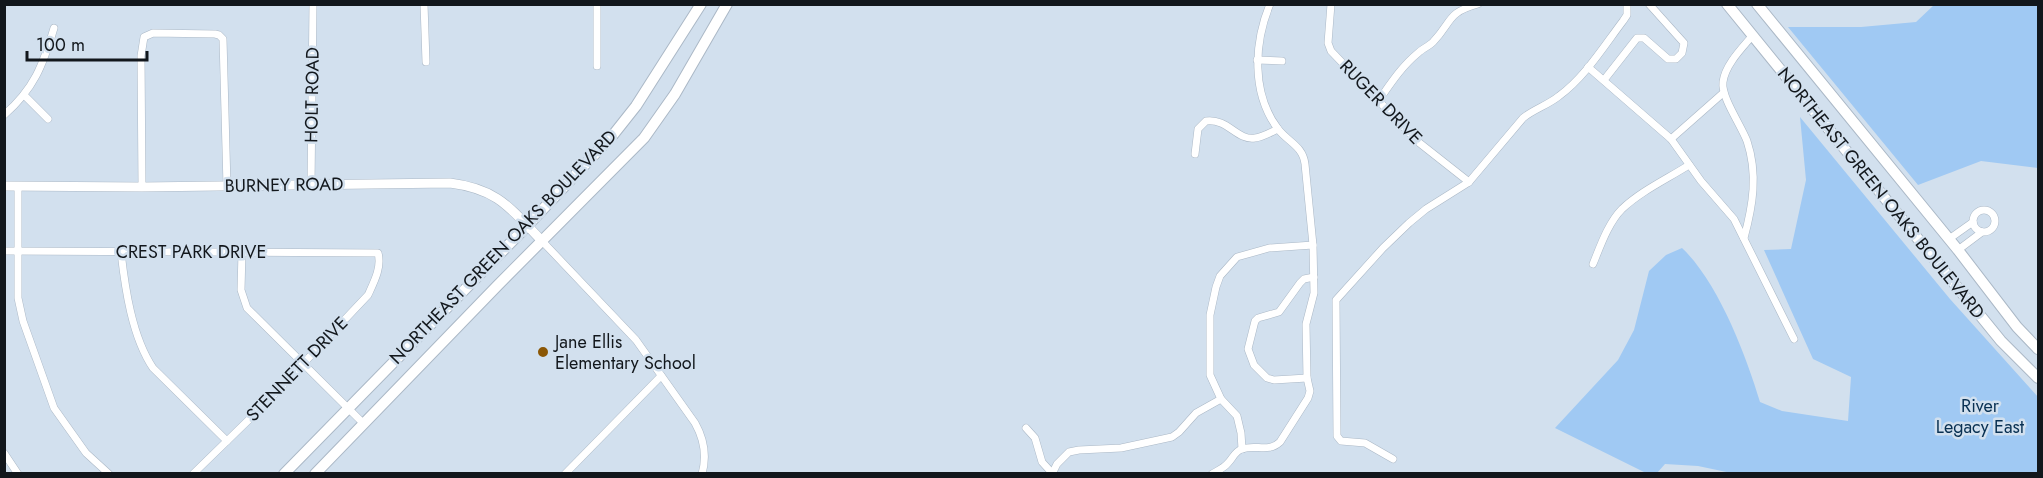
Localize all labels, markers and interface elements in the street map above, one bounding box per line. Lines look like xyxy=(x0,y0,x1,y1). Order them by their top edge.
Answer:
scale bar xyxy=(27,24,147,62)
text: 100 m xyxy=(36,32,85,58)
street label: HOLT ROAD xyxy=(298,47,326,143)
street label: RUGER DRIVE xyxy=(1334,54,1428,150)
street label: NORTHEAST GREEN OAKS BOULEVARD xyxy=(1771,62,1991,324)
street label: NORTHEAST GREEN OAKS BOULEVARD xyxy=(384,124,622,370)
street label: BURNEY ROAD xyxy=(224,171,344,199)
street label: CREST PARK DRIVE xyxy=(116,239,266,265)
street label: STENNETT DRIVE xyxy=(240,311,354,427)
place label: Jane Ellis Elementary School xyxy=(553,329,696,376)
marker: Jane Ellis Elementary School xyxy=(536,345,550,359)
park label: River Legacy East xyxy=(1936,393,2025,440)

